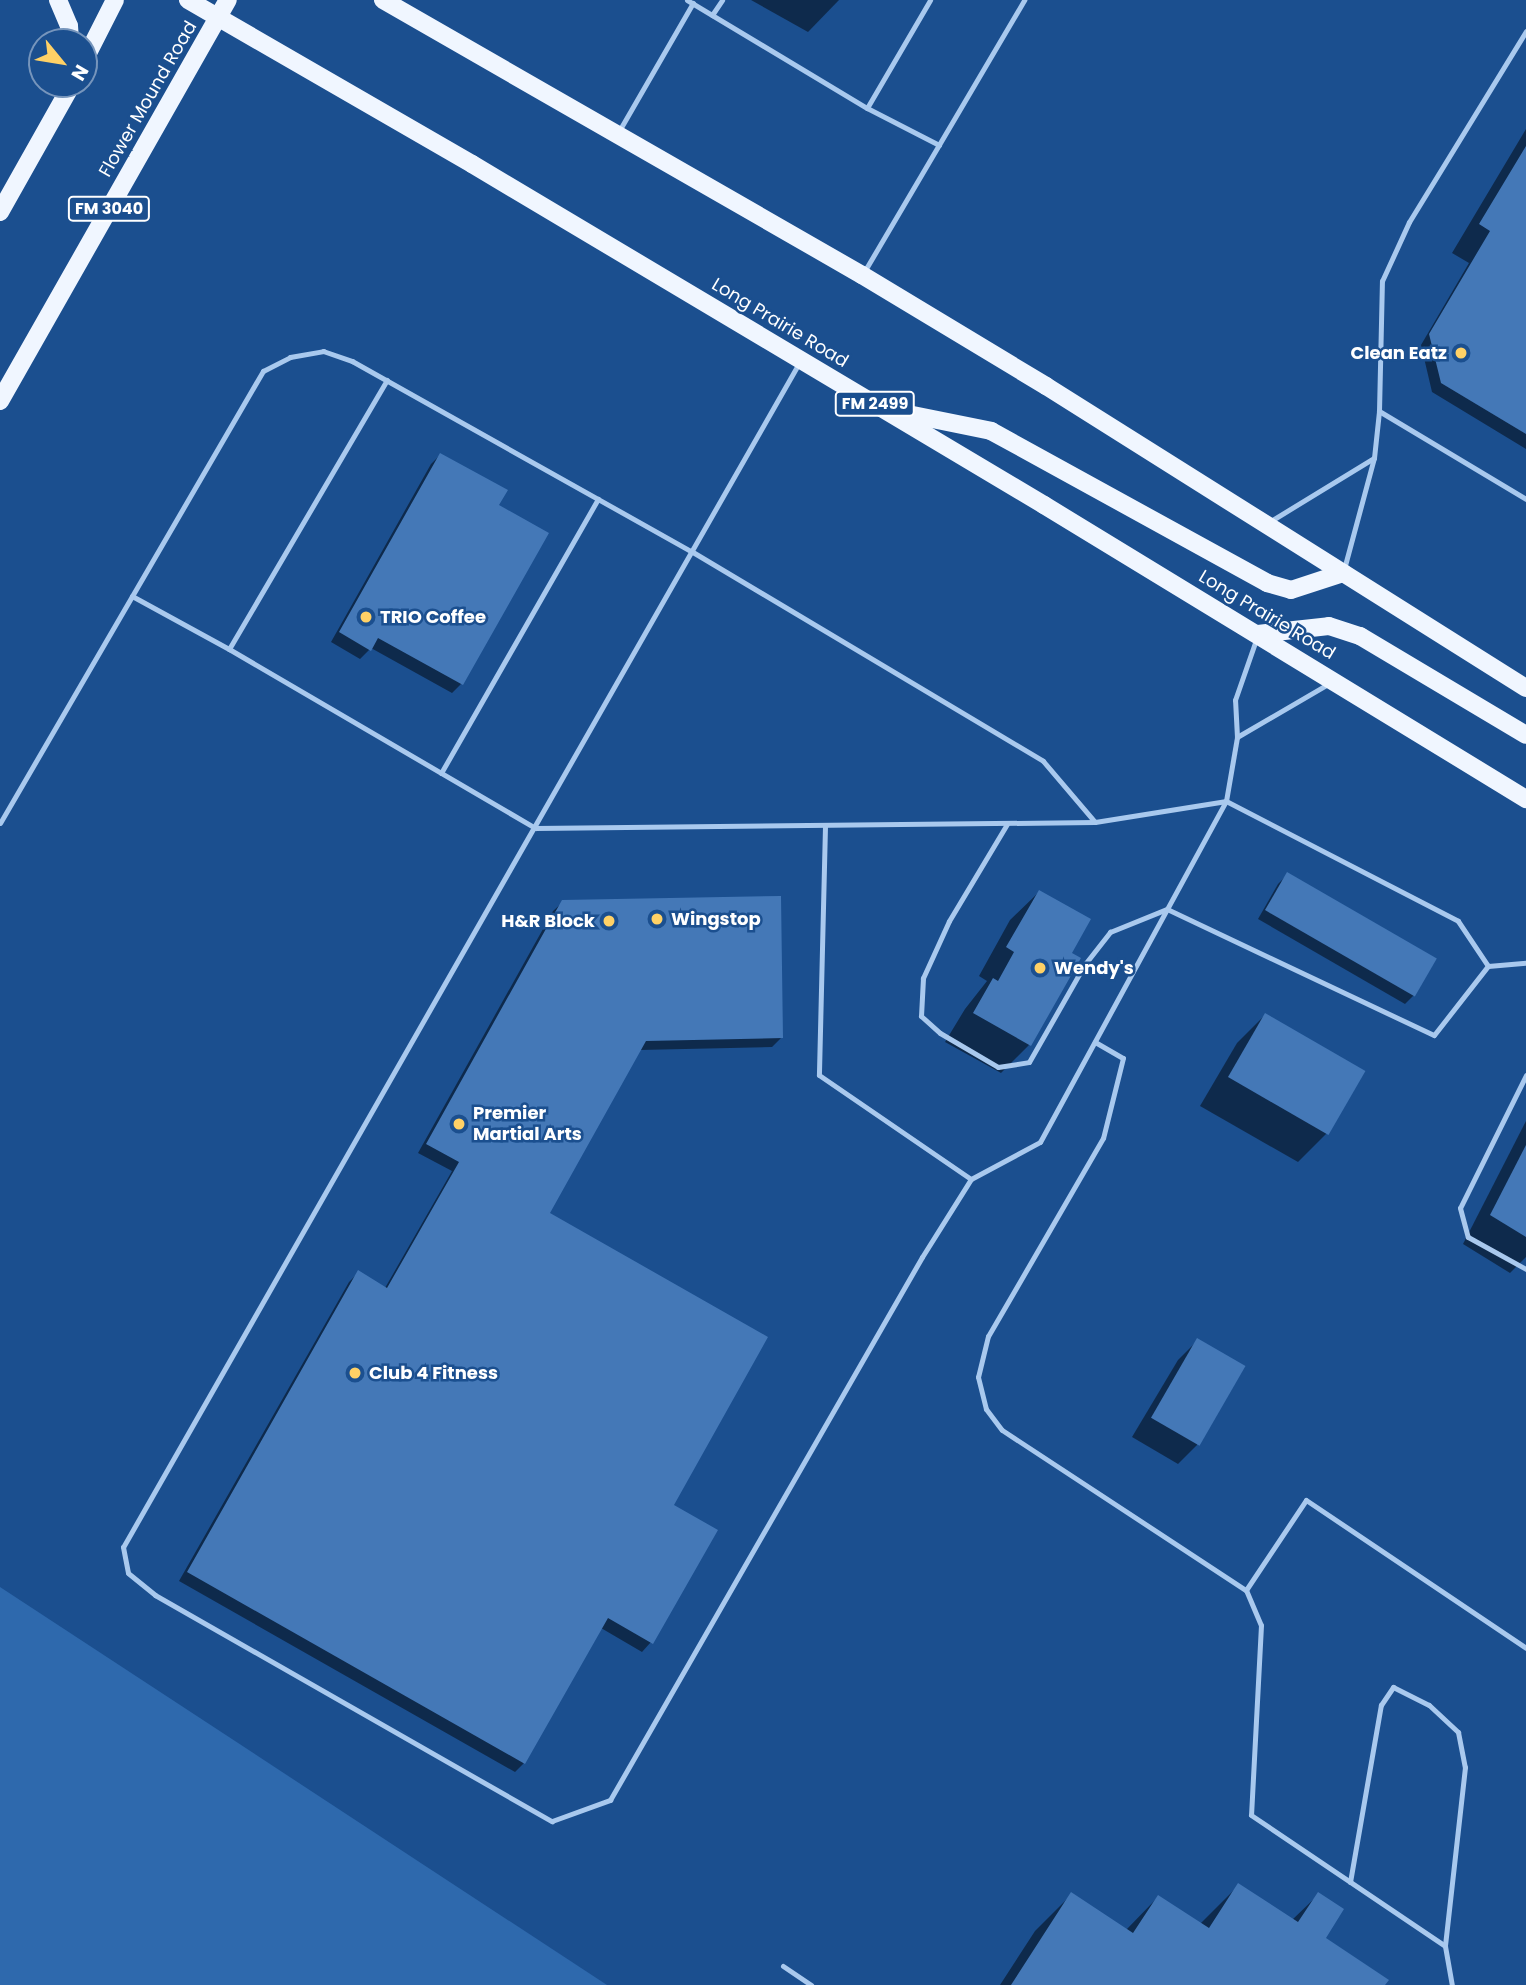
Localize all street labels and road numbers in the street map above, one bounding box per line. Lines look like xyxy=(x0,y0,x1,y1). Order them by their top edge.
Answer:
street label: Flower Mound Road xyxy=(95,17,201,181)
road number: FM 3040 xyxy=(67,196,151,222)
street label: Long Prairie Road xyxy=(708,274,852,372)
road number: FM 2499 xyxy=(835,392,915,416)
street label: Long Prairie Road xyxy=(1195,566,1339,664)

